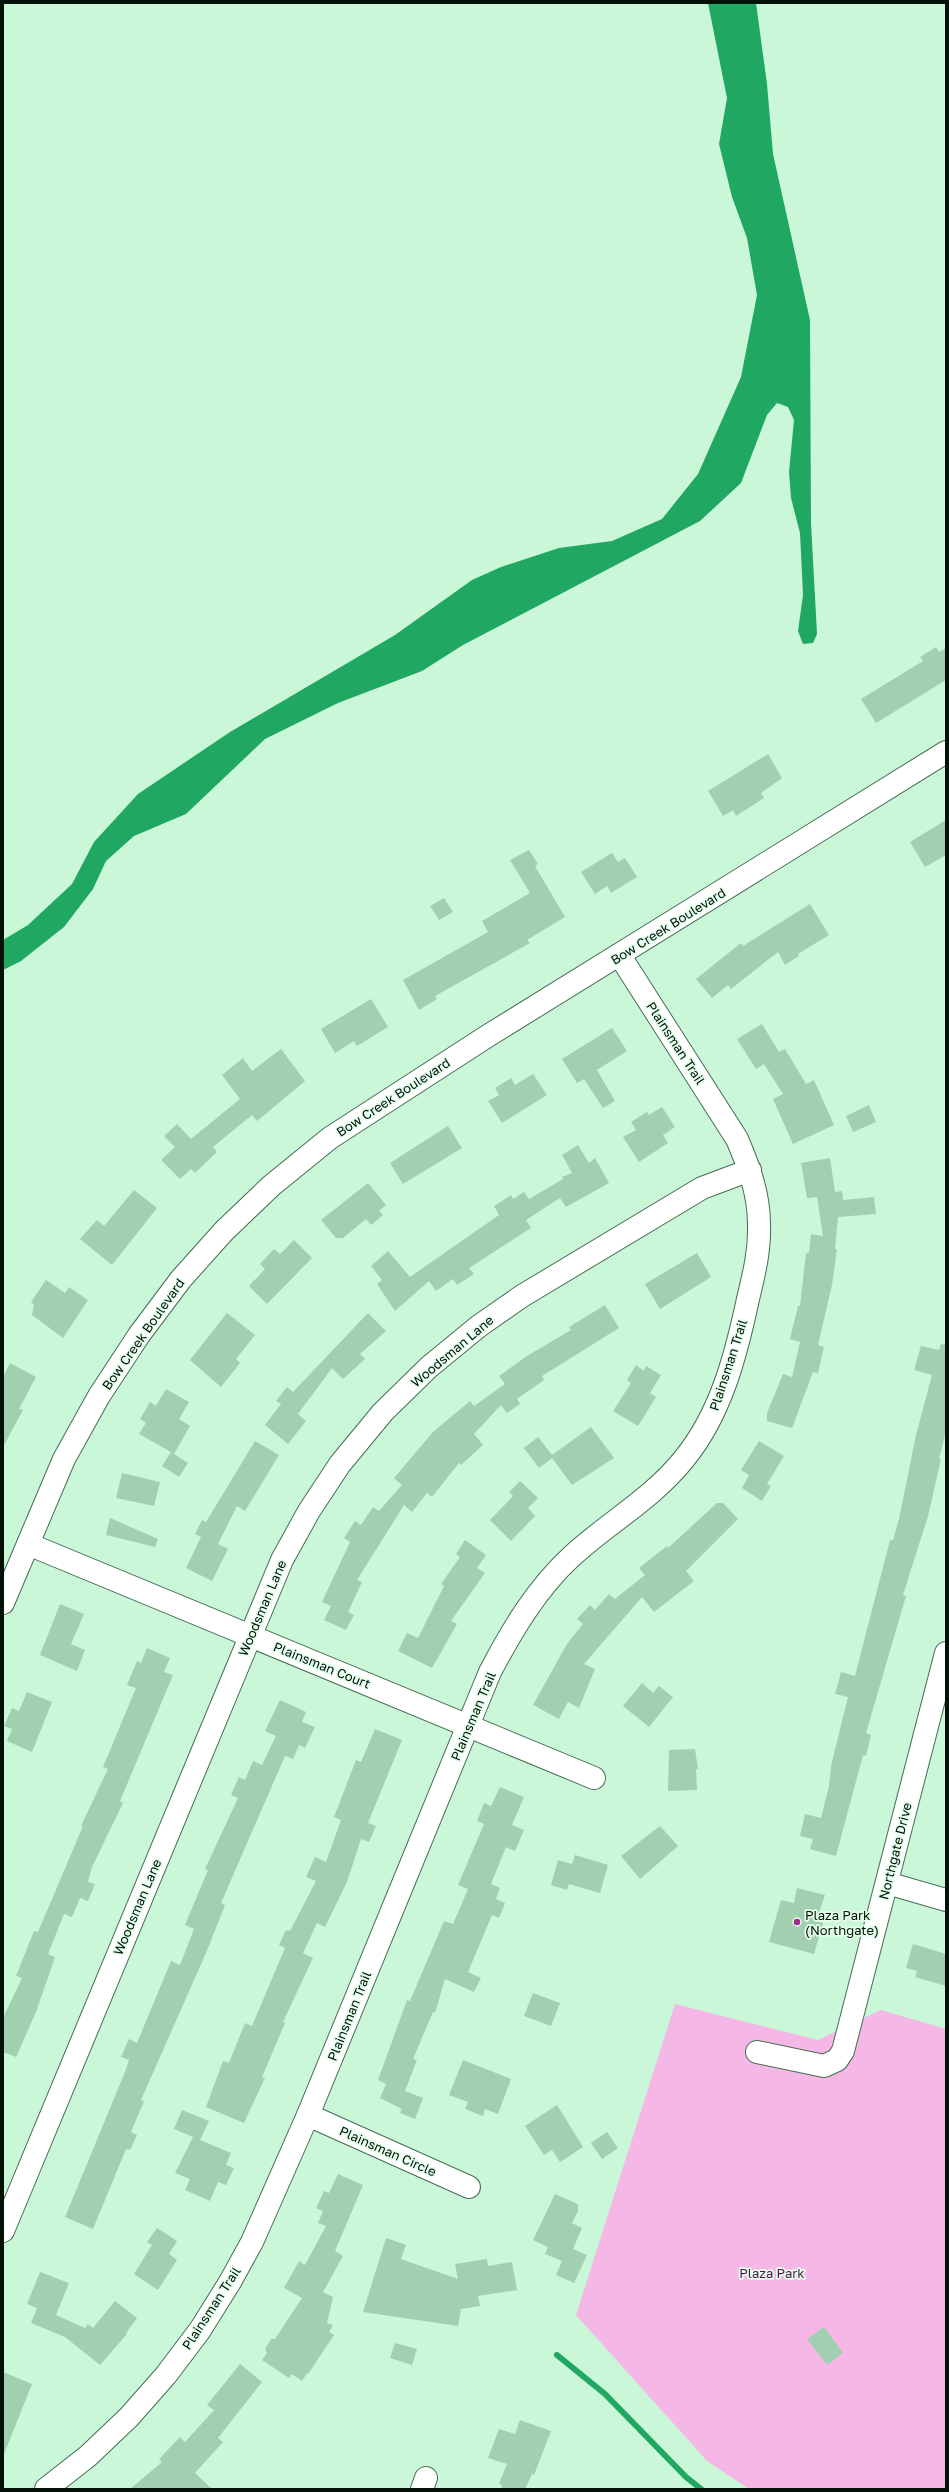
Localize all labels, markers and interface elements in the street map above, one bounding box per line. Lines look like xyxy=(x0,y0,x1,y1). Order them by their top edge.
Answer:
street label: Bow Creek Boulevard xyxy=(608,884,728,968)
street label: Plainsman Trail xyxy=(643,999,709,1087)
street label: Bow Creek Boulevard xyxy=(333,1054,453,1140)
street label: Bow Creek Boulevard xyxy=(98,1275,188,1393)
street label: Woodsman Lane xyxy=(407,1312,497,1390)
street label: Plainsman Trail xyxy=(706,1317,750,1413)
street label: Woodsman Lane xyxy=(235,1557,289,1659)
street label: Plainsman Court xyxy=(271,1638,373,1692)
street label: Plainsman Trail xyxy=(447,1669,499,1763)
street label: Northgate Drive xyxy=(875,1801,915,1901)
street label: Woodsman Lane xyxy=(110,1856,164,1958)
place label: Plaza Park (Northgate) xyxy=(805,1907,879,1938)
marker: Plaza Park (Northgate) xyxy=(792,1917,802,1927)
street label: Plainsman Trail xyxy=(324,1969,374,2063)
street label: Plainsman Circle xyxy=(337,2122,439,2180)
street label: Plainsman Trail xyxy=(178,2264,244,2352)
park label: Plaza Park xyxy=(739,2265,805,2281)

